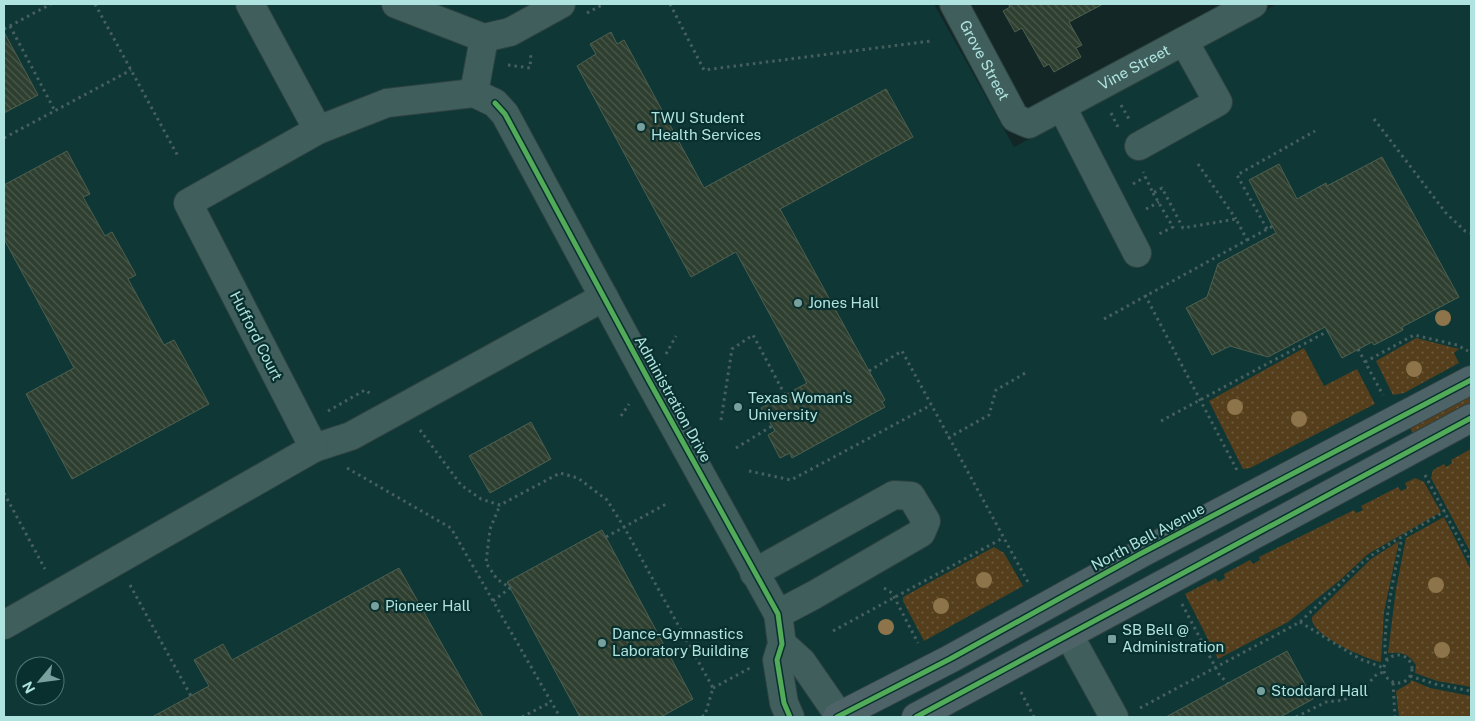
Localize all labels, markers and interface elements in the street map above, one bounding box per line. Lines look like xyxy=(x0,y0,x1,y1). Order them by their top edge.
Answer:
street label: Grove Street xyxy=(956,17,1013,103)
street label: Vine Street xyxy=(1095,41,1173,93)
place label: TWU Student Health Services xyxy=(651,109,761,143)
marker: TWU Student Health Services xyxy=(635,121,647,133)
street label: Hufford Court xyxy=(227,288,286,383)
place label: Jones Hall xyxy=(808,294,879,311)
marker: Jones Hall xyxy=(792,297,804,309)
street label: Administration Drive xyxy=(632,333,715,465)
place label: Texas Woman's University xyxy=(748,389,852,423)
marker: Texas Woman's University xyxy=(732,401,744,413)
street label: North Bell Avenue xyxy=(1088,499,1207,574)
place label: Pioneer Hall xyxy=(385,597,471,614)
marker: Pioneer Hall xyxy=(369,600,381,612)
place label: SB Bell @ Administration xyxy=(1122,621,1224,655)
place label: Dance-Gymnastics Laboratory Building xyxy=(612,625,749,659)
marker: SB Bell @ Administration xyxy=(1106,633,1118,645)
marker: Dance-Gymnastics Laboratory Building xyxy=(596,637,608,649)
north arrow xyxy=(15,656,65,706)
text: N xyxy=(19,679,38,696)
place label: Stoddard Hall xyxy=(1271,682,1368,699)
marker: Stoddard Hall xyxy=(1255,685,1267,697)

